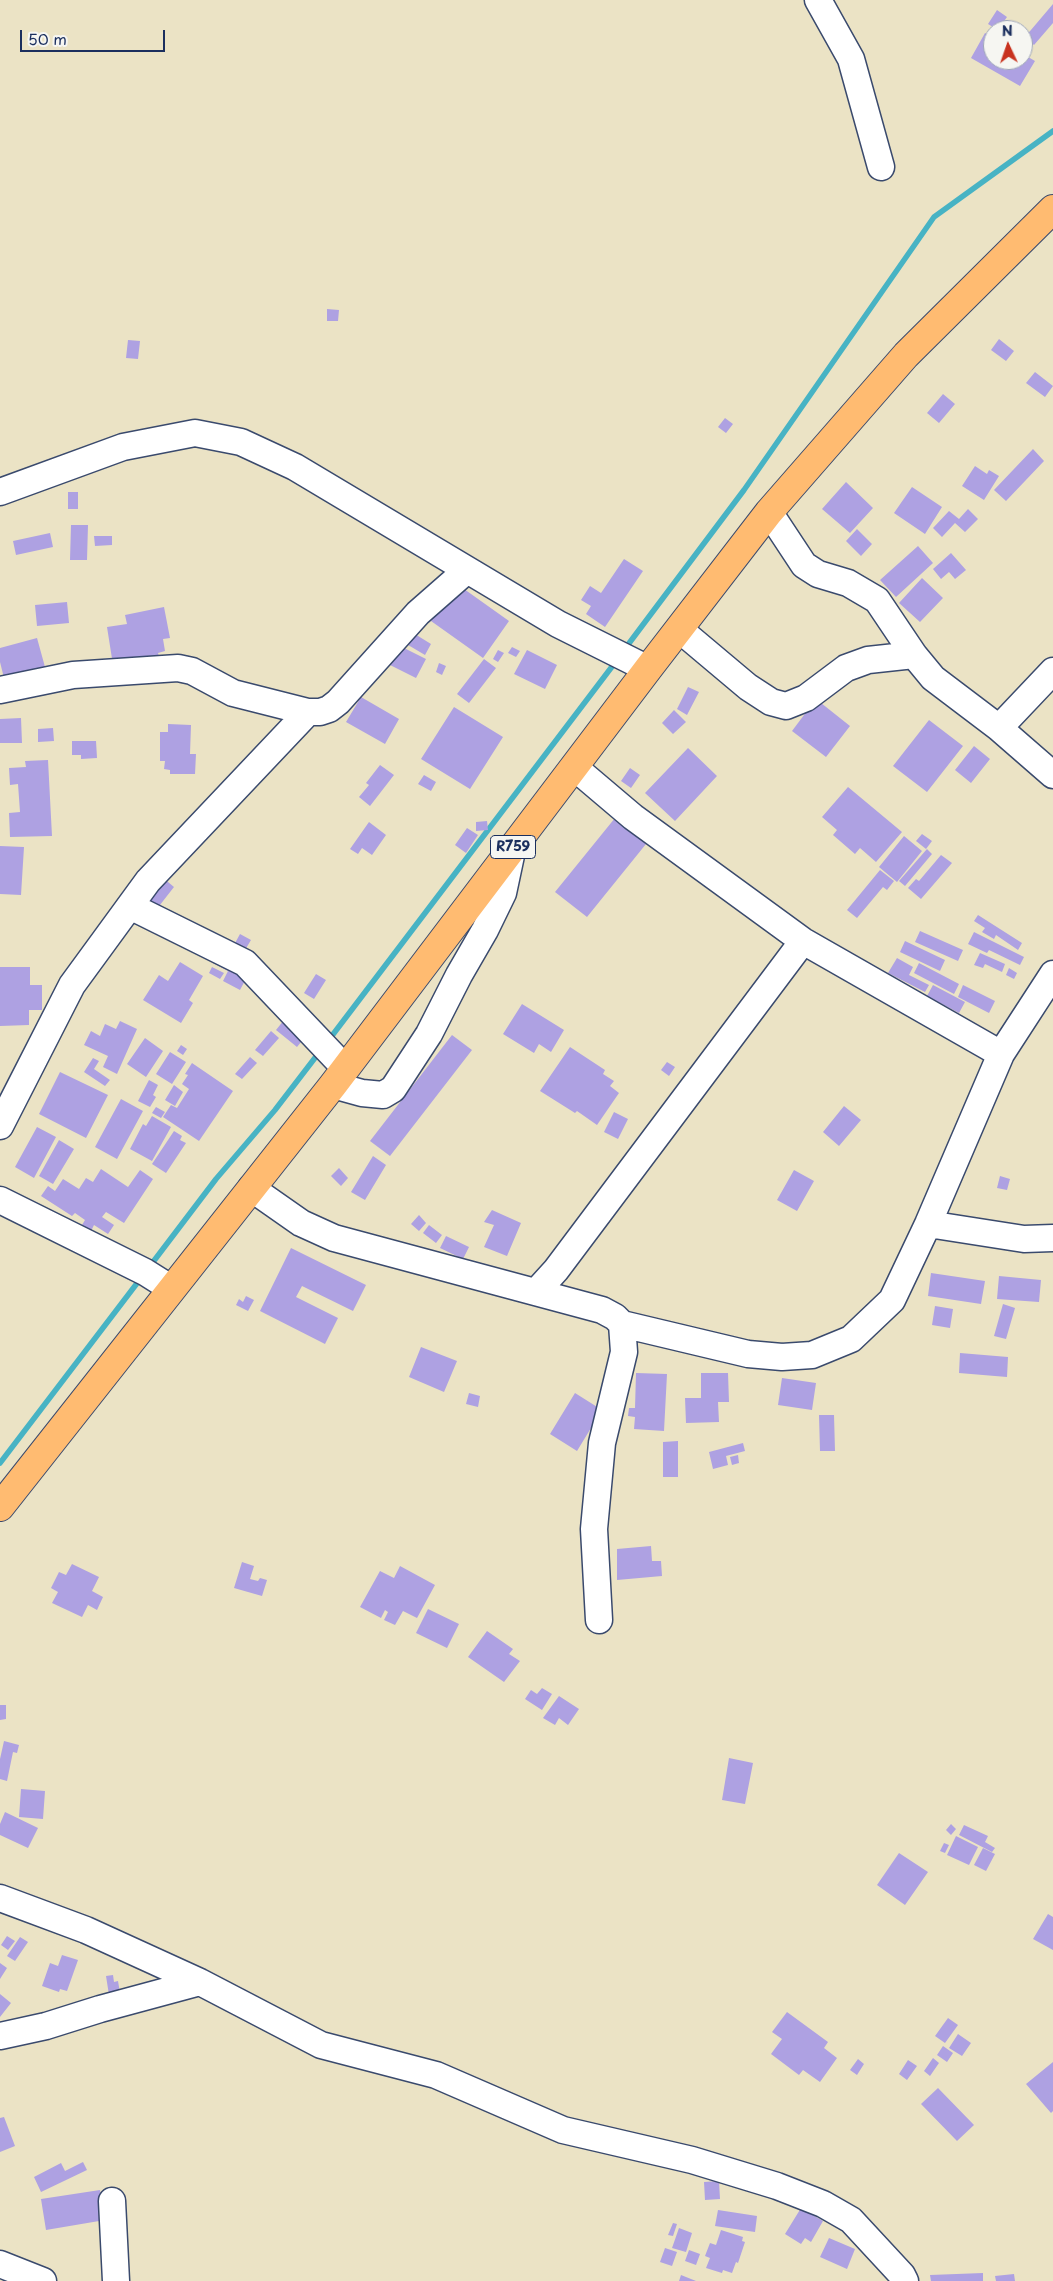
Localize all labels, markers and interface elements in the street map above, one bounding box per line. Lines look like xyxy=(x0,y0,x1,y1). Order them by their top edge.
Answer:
scale bar xyxy=(22,20,168,52)
north arrow xyxy=(983,20,1033,70)
text: N xyxy=(1001,20,1013,41)
text: 50 m xyxy=(28,27,67,50)
road number: R759 xyxy=(490,836,536,859)

